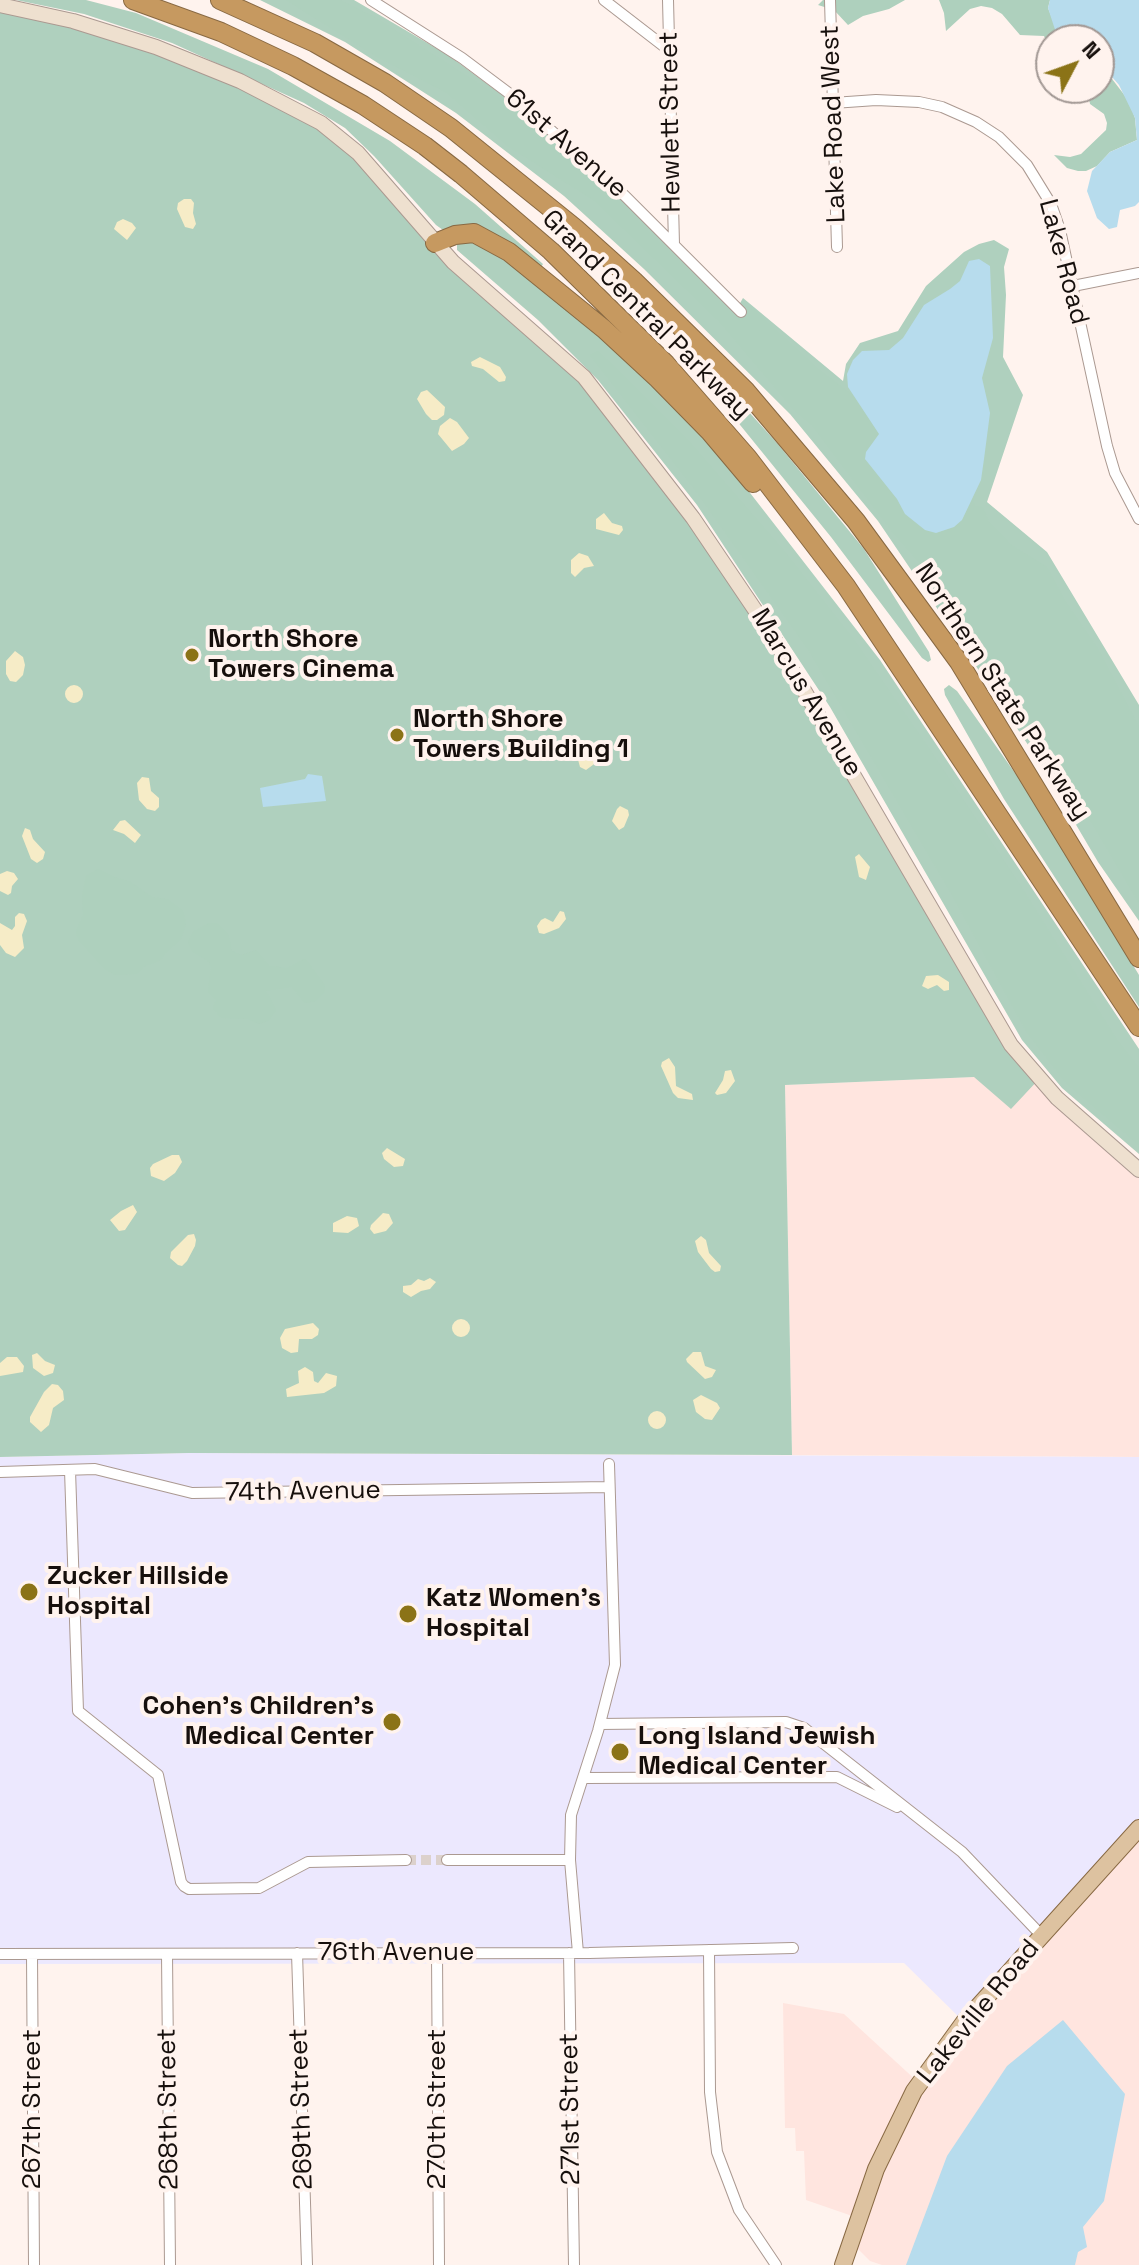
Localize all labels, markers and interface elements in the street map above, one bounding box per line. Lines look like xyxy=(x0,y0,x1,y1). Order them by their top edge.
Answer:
street label: Lake Road West xyxy=(815,24,853,224)
north arrow xyxy=(1035,24,1115,104)
street label: Hewlett Street xyxy=(654,31,688,213)
text: N xyxy=(1076,35,1107,64)
street label: 61st Avenue xyxy=(499,83,633,205)
street label: Lake Road xyxy=(1031,196,1095,328)
street label: Grand Central Parkway xyxy=(535,204,757,426)
street label: Northern State Parkway xyxy=(907,558,1097,826)
street label: Marcus Avenue xyxy=(744,603,868,783)
place label: North Shore Towers Cinema xyxy=(208,624,394,686)
marker: North Shore Towers Cinema xyxy=(183,646,201,664)
place label: North Shore Towers Building 1 xyxy=(413,704,629,766)
marker: North Shore Towers Building 1 xyxy=(388,726,406,744)
street label: 74th Avenue xyxy=(225,1475,381,1509)
place label: Zucker Hillside Hospital xyxy=(47,1561,229,1622)
marker: Zucker Hillside Hospital xyxy=(18,1581,40,1603)
place label: Katz Women's Hospital xyxy=(426,1583,601,1644)
marker: Katz Women's Hospital xyxy=(397,1603,419,1625)
place label: Cohen’s Children’s Medical Center xyxy=(143,1691,374,1752)
marker: Cohen’s Children’s Medical Center xyxy=(381,1711,403,1733)
place label: Long Island Jewish Medical Center xyxy=(638,1721,876,1782)
marker: Long Island Jewish Medical Center xyxy=(609,1741,631,1763)
street label: Lakeville Road xyxy=(911,1934,1047,2090)
street label: 76th Avenue xyxy=(318,1937,474,1969)
street label: 268th Street xyxy=(152,2028,186,2190)
street label: 269th Street xyxy=(284,2028,320,2190)
street label: 267th Street xyxy=(17,2029,49,2189)
street label: 270th Street xyxy=(422,2029,454,2189)
street label: 271st Street xyxy=(554,2033,588,2185)

